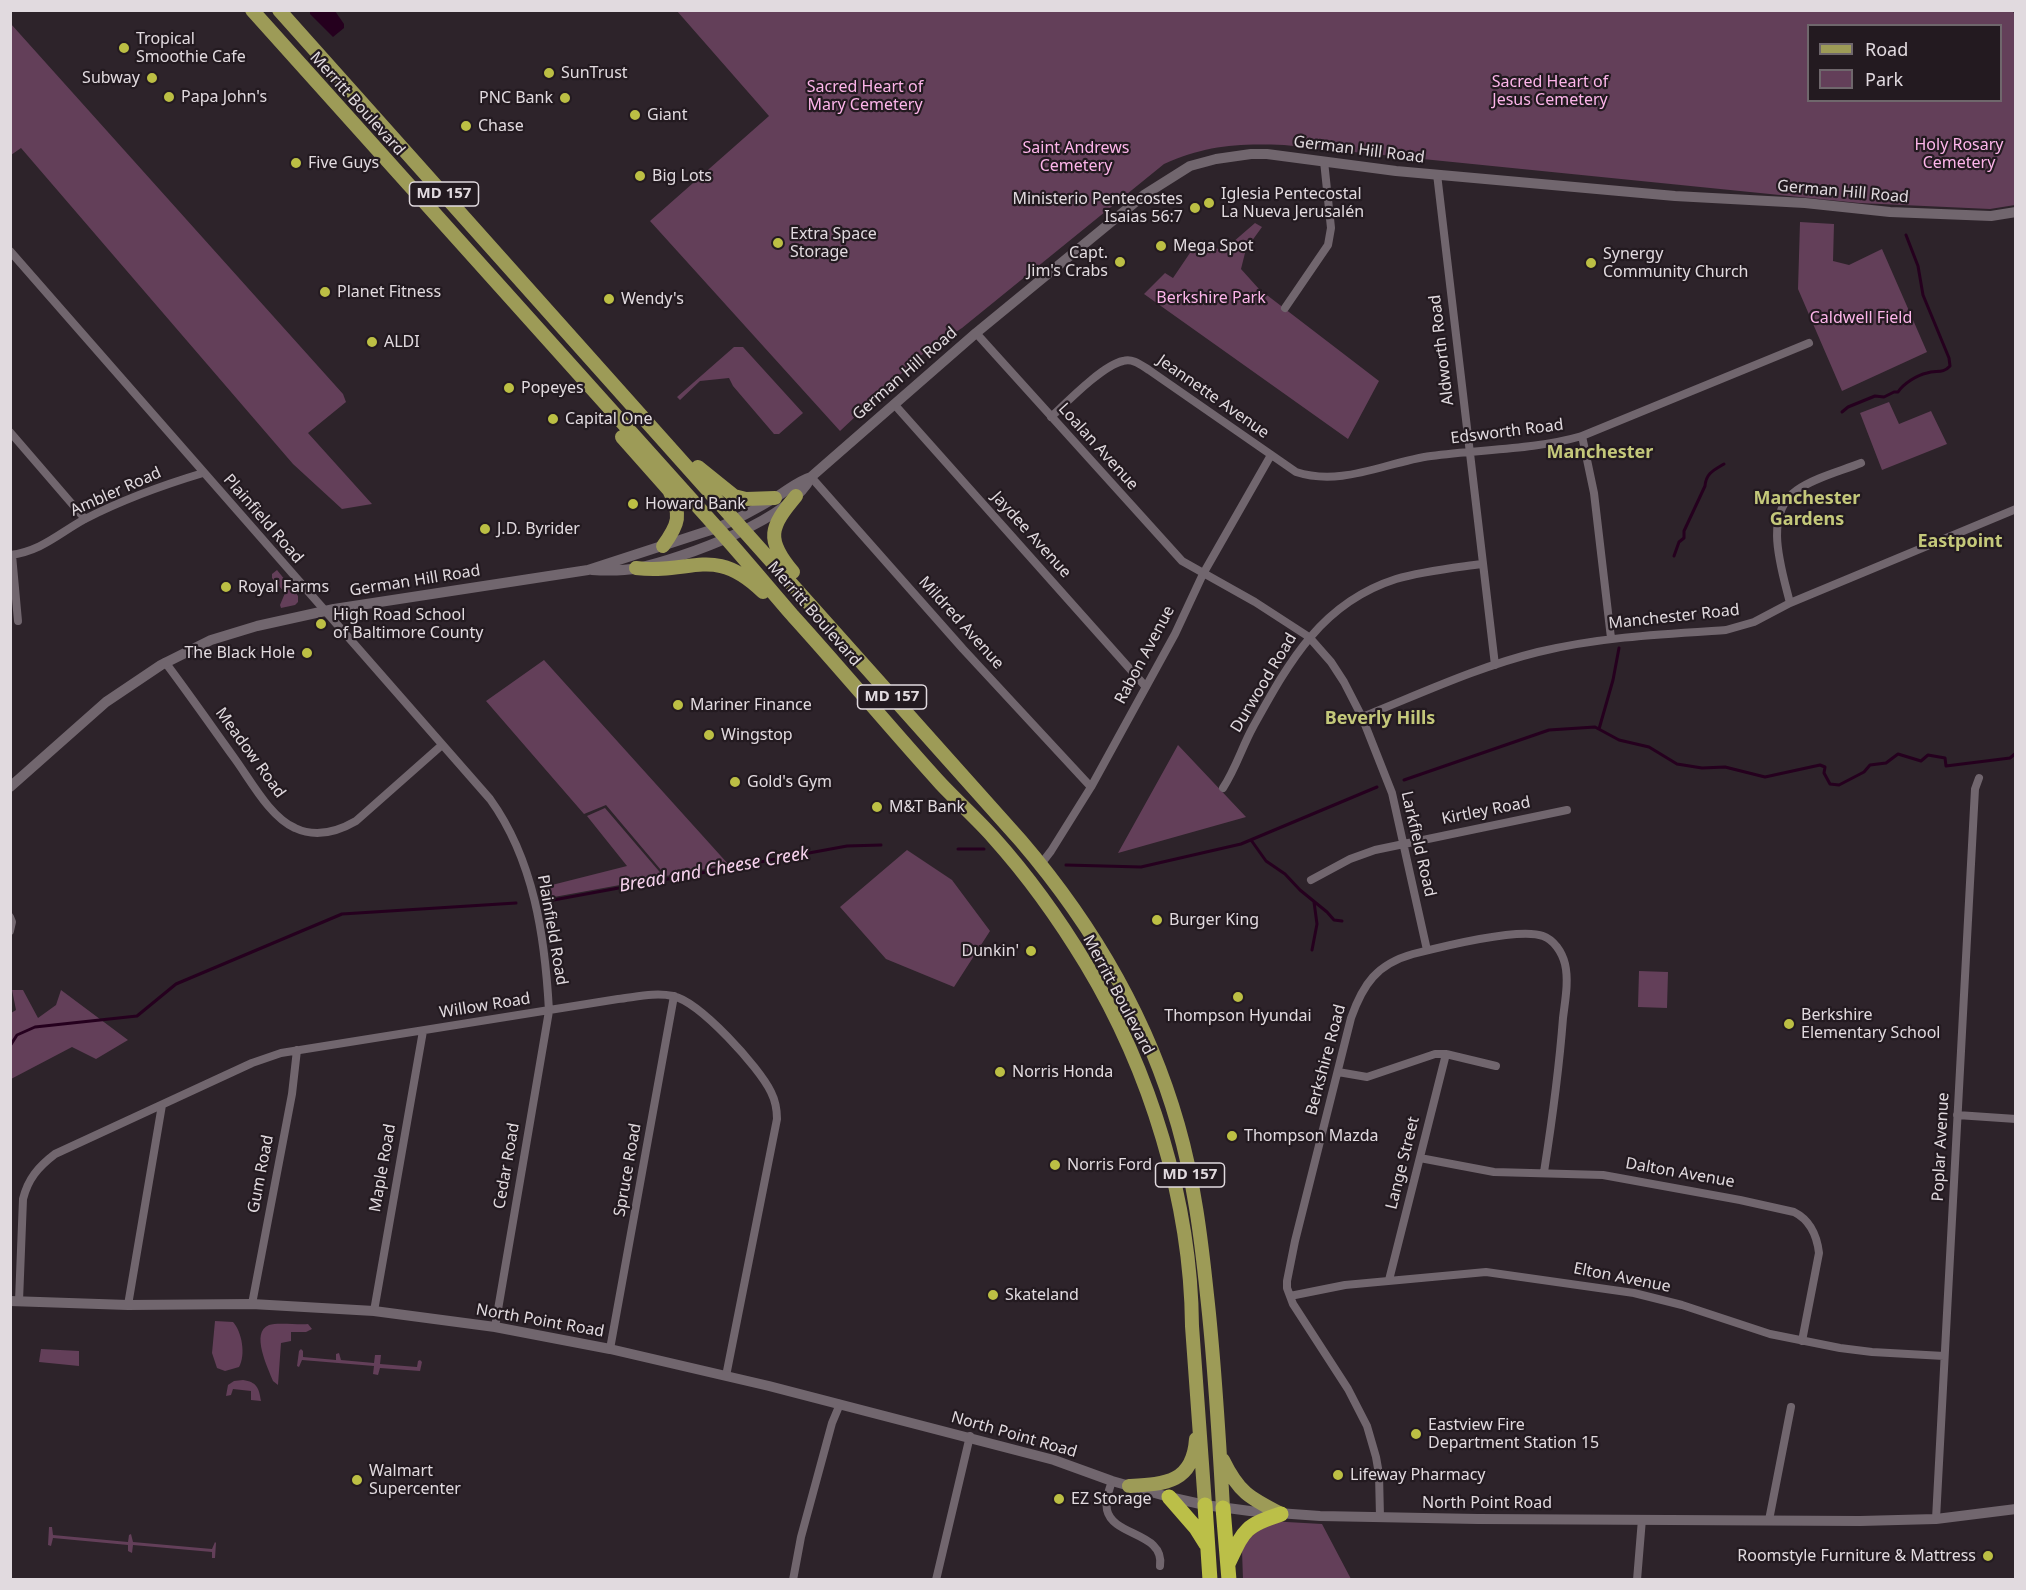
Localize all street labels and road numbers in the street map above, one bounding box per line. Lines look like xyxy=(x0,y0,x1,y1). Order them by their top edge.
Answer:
street label: Merritt Boulevard xyxy=(305,48,409,160)
street label: German Hill Road xyxy=(1292,132,1426,168)
street label: German Hill Road xyxy=(1776,177,1910,207)
road number: MD 157 xyxy=(410,182,478,206)
street label: Aldworth Road xyxy=(1426,294,1458,406)
street label: German Hill Road xyxy=(849,323,961,425)
street label: Jeannette Avenue xyxy=(1153,351,1273,443)
street label: Loalan Avenue xyxy=(1054,400,1142,494)
street label: Edsworth Road xyxy=(1449,416,1565,448)
street label: Ambler Road xyxy=(68,463,164,521)
street label: Plainfield Road xyxy=(219,470,307,568)
street label: Jaydee Avenue xyxy=(987,488,1075,582)
street label: Merritt Boulevard xyxy=(763,558,865,670)
street label: German Hill Road xyxy=(348,561,482,601)
street label: Mildred Avenue xyxy=(914,573,1008,673)
street label: Manchester Road xyxy=(1608,601,1740,633)
street label: Rabon Avenue xyxy=(1111,603,1179,707)
street label: Durwood Road xyxy=(1227,630,1301,736)
road number: MD 157 xyxy=(858,685,926,709)
street label: Meadow Road xyxy=(211,704,289,802)
street label: Larkfield Road xyxy=(1397,789,1439,899)
street label: Kirtley Road xyxy=(1440,793,1532,829)
street label: Plainfield Road xyxy=(533,873,571,987)
street label: Merritt Boulevard xyxy=(1078,932,1158,1058)
street label: Willow Road xyxy=(438,989,532,1023)
street label: Berkshire Road xyxy=(1302,1002,1350,1118)
street label: Poplar Avenue xyxy=(1929,1092,1953,1202)
street label: Lange Street xyxy=(1382,1115,1424,1211)
street label: Cedar Road xyxy=(490,1121,524,1211)
street label: Maple Road xyxy=(366,1122,400,1214)
street label: Spruce Road xyxy=(610,1122,646,1218)
street label: Gum Road xyxy=(244,1133,278,1215)
street label: Dalton Avenue xyxy=(1624,1154,1736,1192)
road number: MD 157 xyxy=(1156,1163,1224,1187)
street label: Elton Avenue xyxy=(1572,1259,1672,1297)
street label: North Point Road xyxy=(474,1300,606,1342)
street label: North Point Road xyxy=(949,1408,1079,1462)
street label: North Point Road xyxy=(1422,1493,1552,1513)

